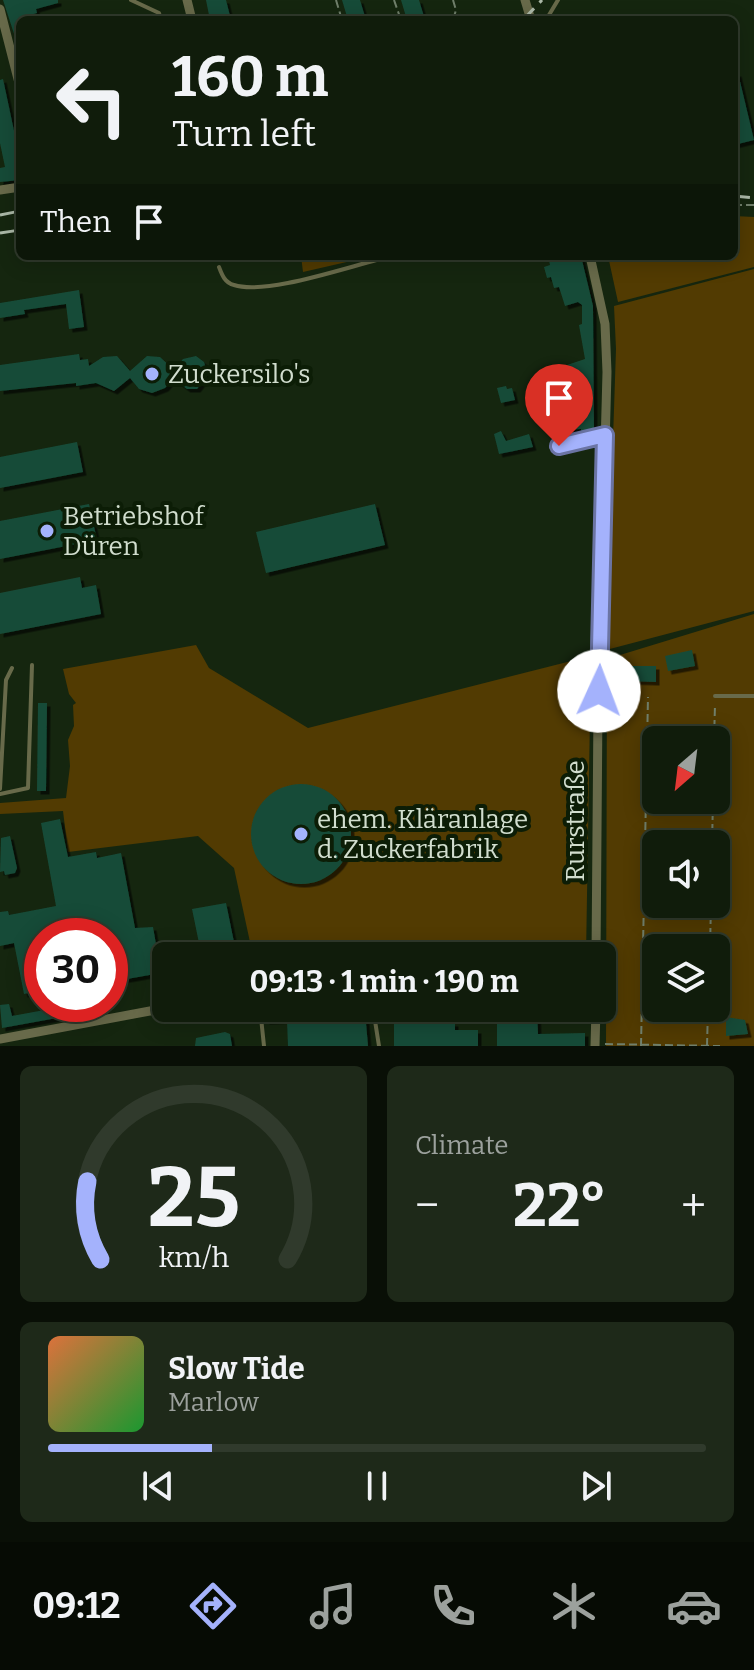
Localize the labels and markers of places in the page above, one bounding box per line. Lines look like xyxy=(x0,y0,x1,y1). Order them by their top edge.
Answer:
place label: Zuckersilo's xyxy=(168,359,310,390)
pin xyxy=(525,364,593,446)
marker: Zuckersilo's xyxy=(143,365,161,383)
place label: Betriebshof Düren xyxy=(63,501,206,562)
marker: Betriebshof Düren xyxy=(38,522,56,540)
place label: ehem. Kläranlage d. Zuckerfabrik xyxy=(317,804,528,865)
marker: ehem. Kläranlage d. Zuckerfabrik xyxy=(292,825,310,843)

